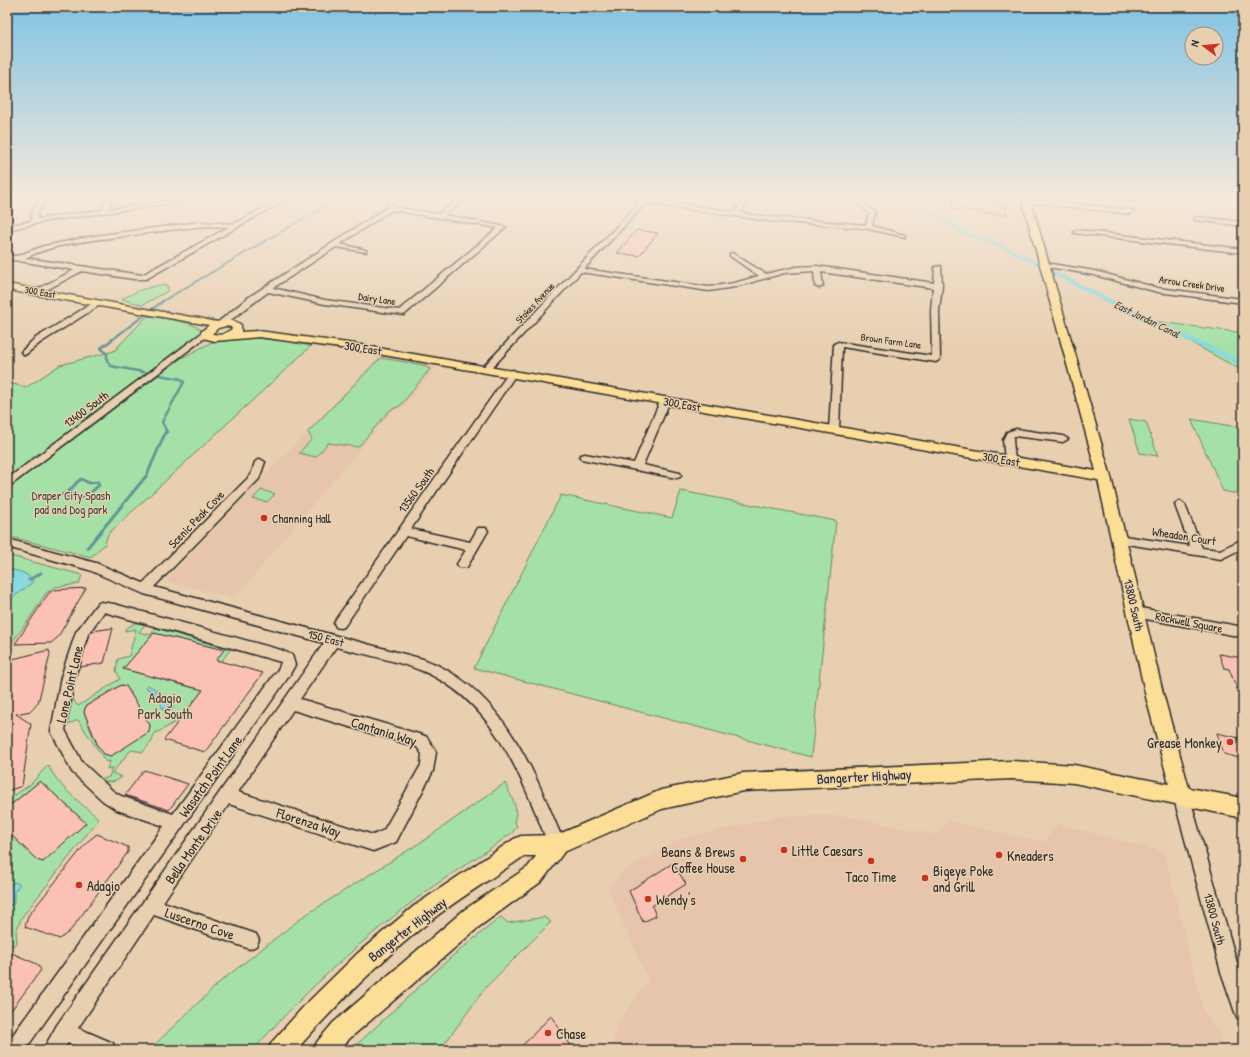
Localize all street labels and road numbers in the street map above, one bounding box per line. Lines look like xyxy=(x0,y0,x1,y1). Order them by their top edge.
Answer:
street label: Arrow Creek Drive xyxy=(1158,273,1226,295)
street label: Stokes Avenue xyxy=(513,280,557,326)
street label: 300 East xyxy=(23,283,57,301)
street label: Dairy Lane xyxy=(358,290,396,308)
street label: Brown Farm Lane xyxy=(860,330,922,352)
street label: 300 East xyxy=(343,337,384,359)
street label: 13400 South xyxy=(60,387,112,431)
street label: 300 East xyxy=(662,392,703,416)
street label: 300 East xyxy=(981,447,1022,471)
street label: 13560 South xyxy=(394,464,438,516)
street label: Scenic Peak Cove xyxy=(164,486,228,552)
street label: Wheadon Court xyxy=(1151,523,1218,550)
street label: 13800 South xyxy=(1120,577,1148,633)
street label: Rockwell Square xyxy=(1154,607,1224,637)
street label: 150 East xyxy=(306,625,347,651)
street label: Lone Point Lane xyxy=(51,643,87,724)
street label: Cantania Way xyxy=(348,712,419,751)
street label: Wasatch Point Lane xyxy=(174,731,246,821)
street label: Bangerter Highway xyxy=(816,764,912,789)
street label: Florenza Way xyxy=(273,802,344,842)
street label: Bella Monte Drive xyxy=(160,804,226,887)
street label: 13800 South xyxy=(1200,891,1230,947)
street label: Bangerter Highway xyxy=(364,892,451,966)
street label: Luscerno Cove xyxy=(163,902,238,944)

